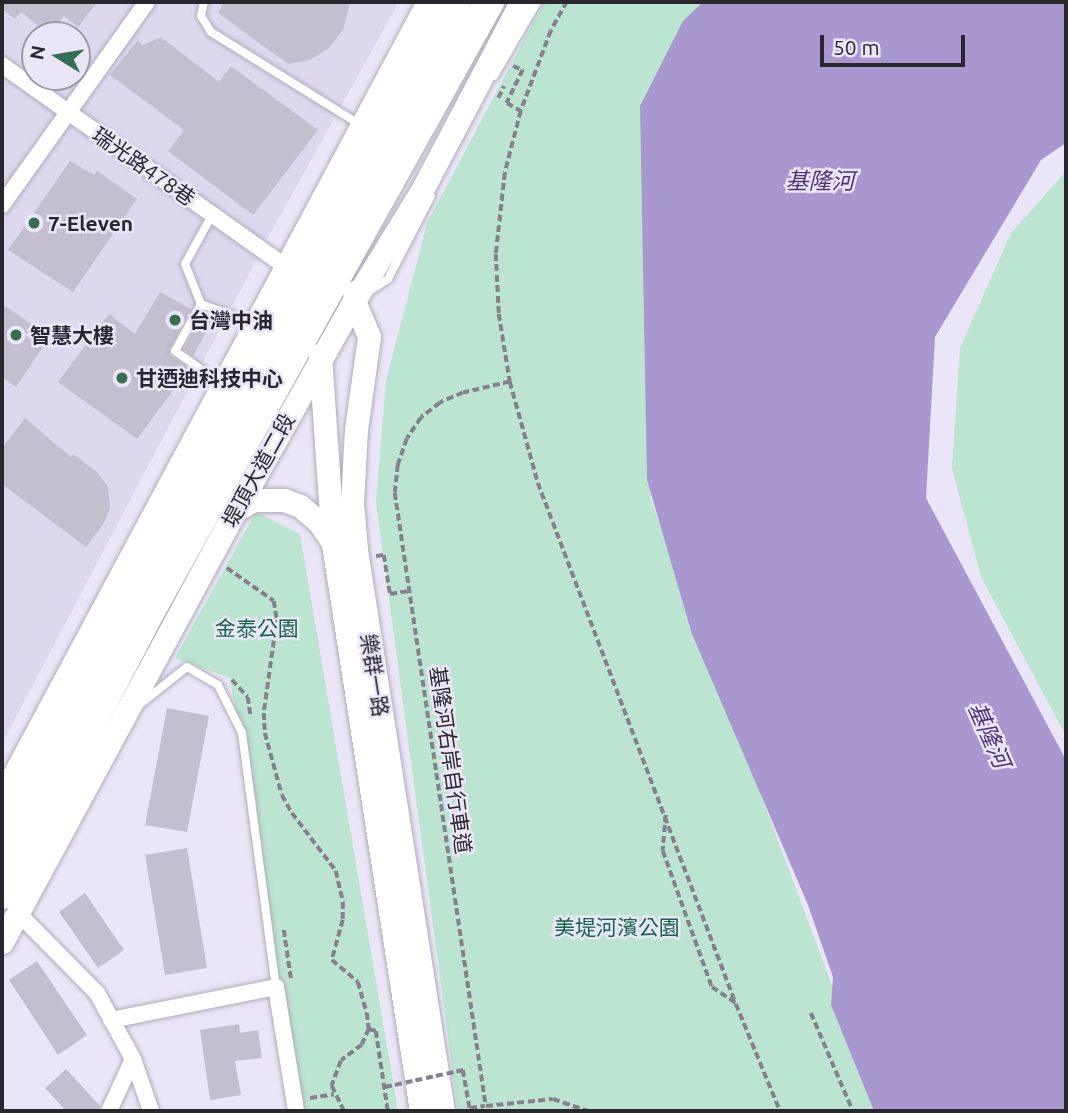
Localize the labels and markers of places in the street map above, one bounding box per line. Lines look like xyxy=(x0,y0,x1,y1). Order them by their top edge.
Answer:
place label: 7-Eleven xyxy=(48,210,133,236)
marker: 7-Eleven xyxy=(26,215,42,231)
place label: 台灣中油 xyxy=(189,307,273,333)
marker: 台灣中油 xyxy=(167,312,183,328)
place label: 智慧大樓 xyxy=(30,322,114,348)
marker: 智慧大樓 xyxy=(8,327,24,343)
place label: 甘迺迪科技中心 xyxy=(136,365,283,391)
marker: 甘迺迪科技中心 xyxy=(114,370,130,386)

